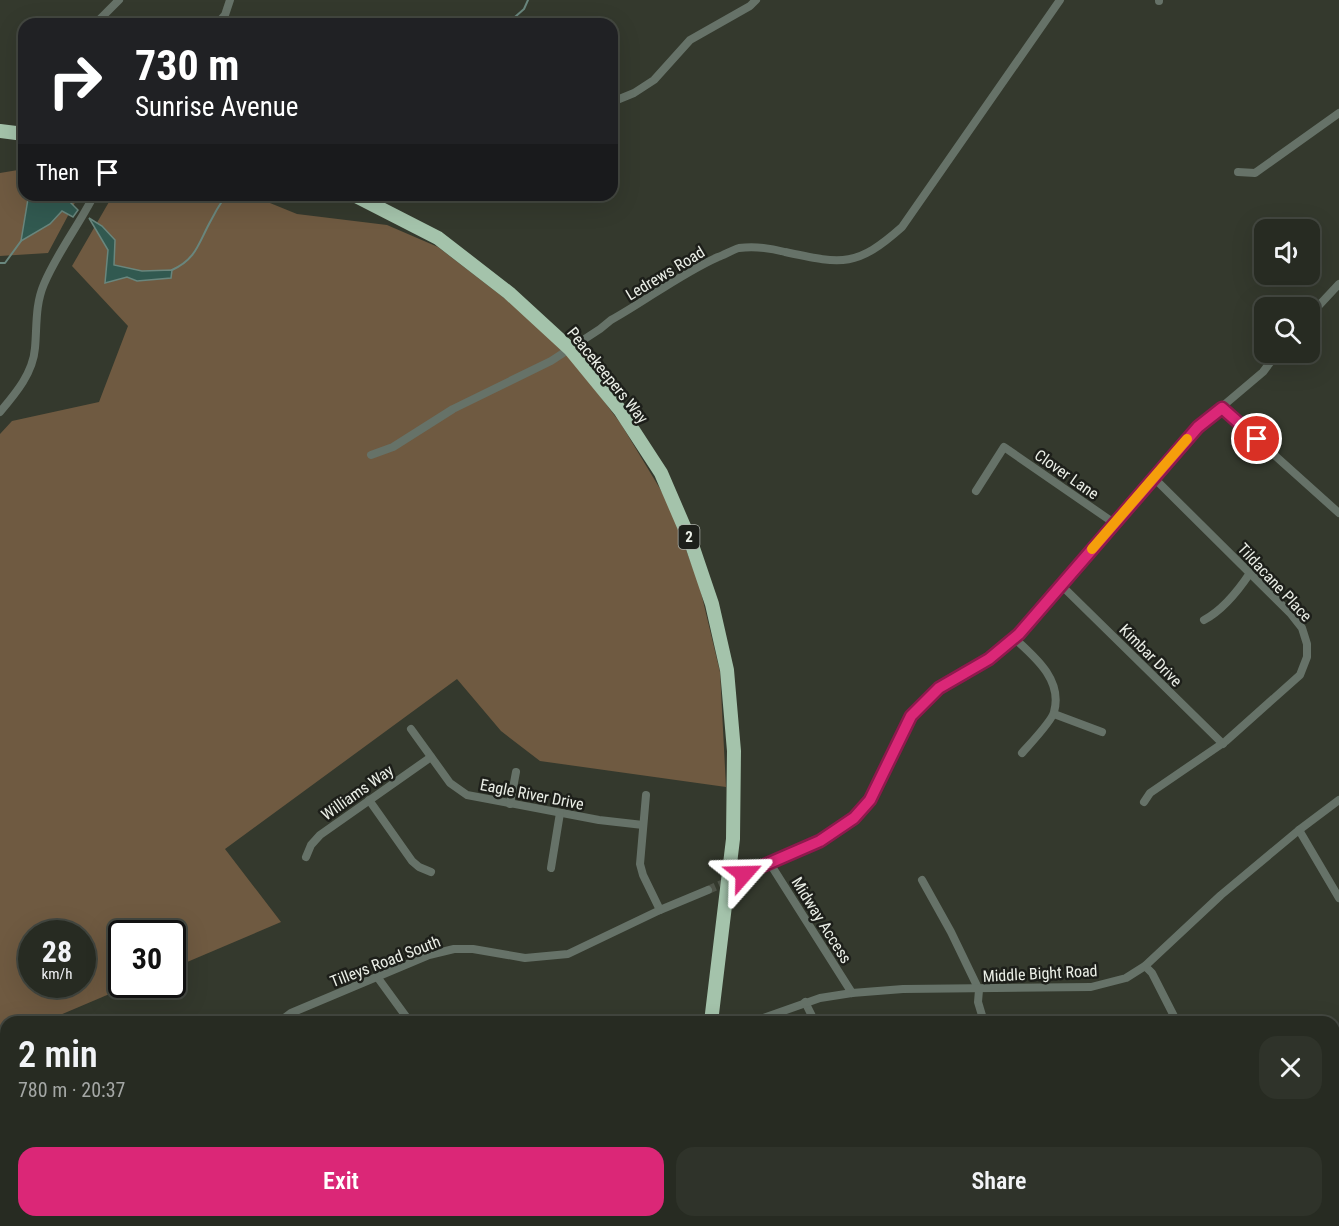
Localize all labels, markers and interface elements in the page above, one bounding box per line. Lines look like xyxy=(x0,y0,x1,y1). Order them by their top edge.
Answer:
text: 730 m xyxy=(135,41,240,90)
icon: right xyxy=(36,42,114,120)
text: Sunrise Avenue xyxy=(135,91,298,123)
icon: arrive xyxy=(91,156,124,189)
text: Then xyxy=(36,160,79,185)
map controls xyxy=(1254,219,1320,363)
button: sound xyxy=(1254,219,1320,285)
street label: Ledrews Road xyxy=(622,242,708,304)
button: search xyxy=(1254,297,1320,363)
street label: Peacekeepers Way xyxy=(563,323,652,428)
pin xyxy=(1231,413,1282,464)
icon: arrive xyxy=(1240,422,1273,455)
street label: Clover Lane xyxy=(1031,445,1102,503)
road number: 2 xyxy=(678,525,700,549)
street label: Tildacane Place xyxy=(1233,539,1316,626)
street label: Kimbar Drive xyxy=(1115,620,1186,691)
street label: Williams Way xyxy=(318,760,397,824)
street label: Eagle River Drive xyxy=(478,775,585,814)
position arrow xyxy=(712,842,776,906)
street label: Midway Access xyxy=(788,874,856,967)
speed limit sign: 30 xyxy=(108,920,186,998)
street label: Tilleys Road South xyxy=(327,932,443,991)
text: 28 xyxy=(42,934,72,969)
street label: Middle Bight Road xyxy=(982,961,1098,986)
text: km/h xyxy=(42,965,72,983)
text: 2 min xyxy=(18,1034,98,1076)
button: close xyxy=(1259,1036,1322,1099)
text: 780 m · 20:37 xyxy=(18,1078,125,1102)
button: Exit xyxy=(18,1147,664,1216)
button: Share xyxy=(676,1147,1322,1216)

